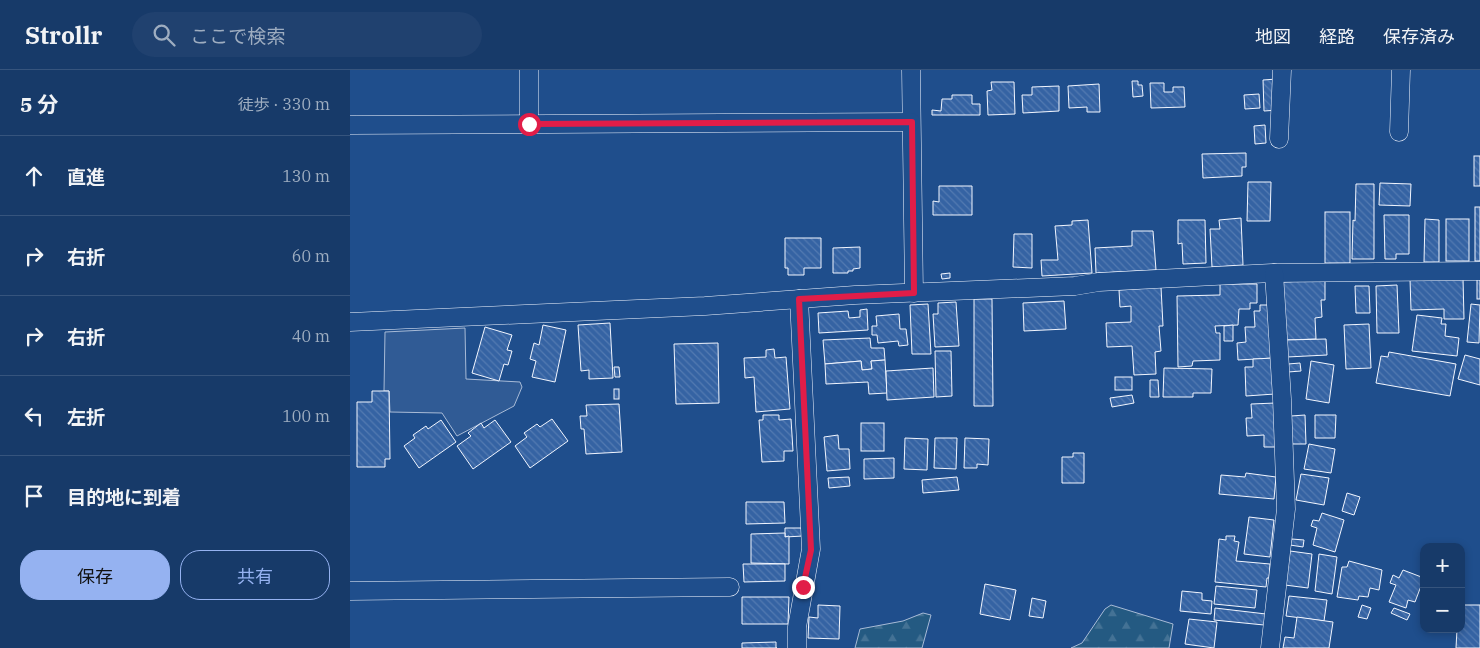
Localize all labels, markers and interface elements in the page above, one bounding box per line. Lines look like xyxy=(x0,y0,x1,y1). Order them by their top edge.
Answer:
search box xyxy=(132,12,482,57)
text: Strollr xyxy=(25,19,102,51)
icon: search xyxy=(150,21,178,49)
text: ここで検索 xyxy=(190,24,285,48)
text: 地図 xyxy=(1255,25,1291,48)
text: 経路 xyxy=(1319,25,1355,48)
text: 保存済み xyxy=(1383,25,1455,48)
text: 5 分 xyxy=(20,90,58,118)
text: 徒歩 · 330 m xyxy=(238,94,330,114)
route start xyxy=(518,113,541,136)
icon: ahead xyxy=(20,162,48,190)
text: 直進 xyxy=(67,165,105,189)
text: 130 m xyxy=(282,166,330,186)
icon: right xyxy=(20,242,48,270)
text: 右折 xyxy=(67,245,105,269)
text: 60 m xyxy=(292,246,330,266)
icon: right xyxy=(20,322,48,350)
text: 右折 xyxy=(67,325,105,349)
text: 40 m xyxy=(292,326,330,346)
icon: left xyxy=(20,402,48,430)
text: 左折 xyxy=(67,405,105,429)
text: 100 m xyxy=(282,406,330,426)
icon: arrive xyxy=(20,482,48,510)
text: 目的地に到着 xyxy=(67,485,181,509)
map controls xyxy=(1420,543,1465,633)
button: + xyxy=(1420,543,1465,588)
button: 保存 xyxy=(20,550,170,600)
button: 共有 xyxy=(180,550,330,600)
route end xyxy=(792,576,815,599)
button: − xyxy=(1420,588,1465,633)

